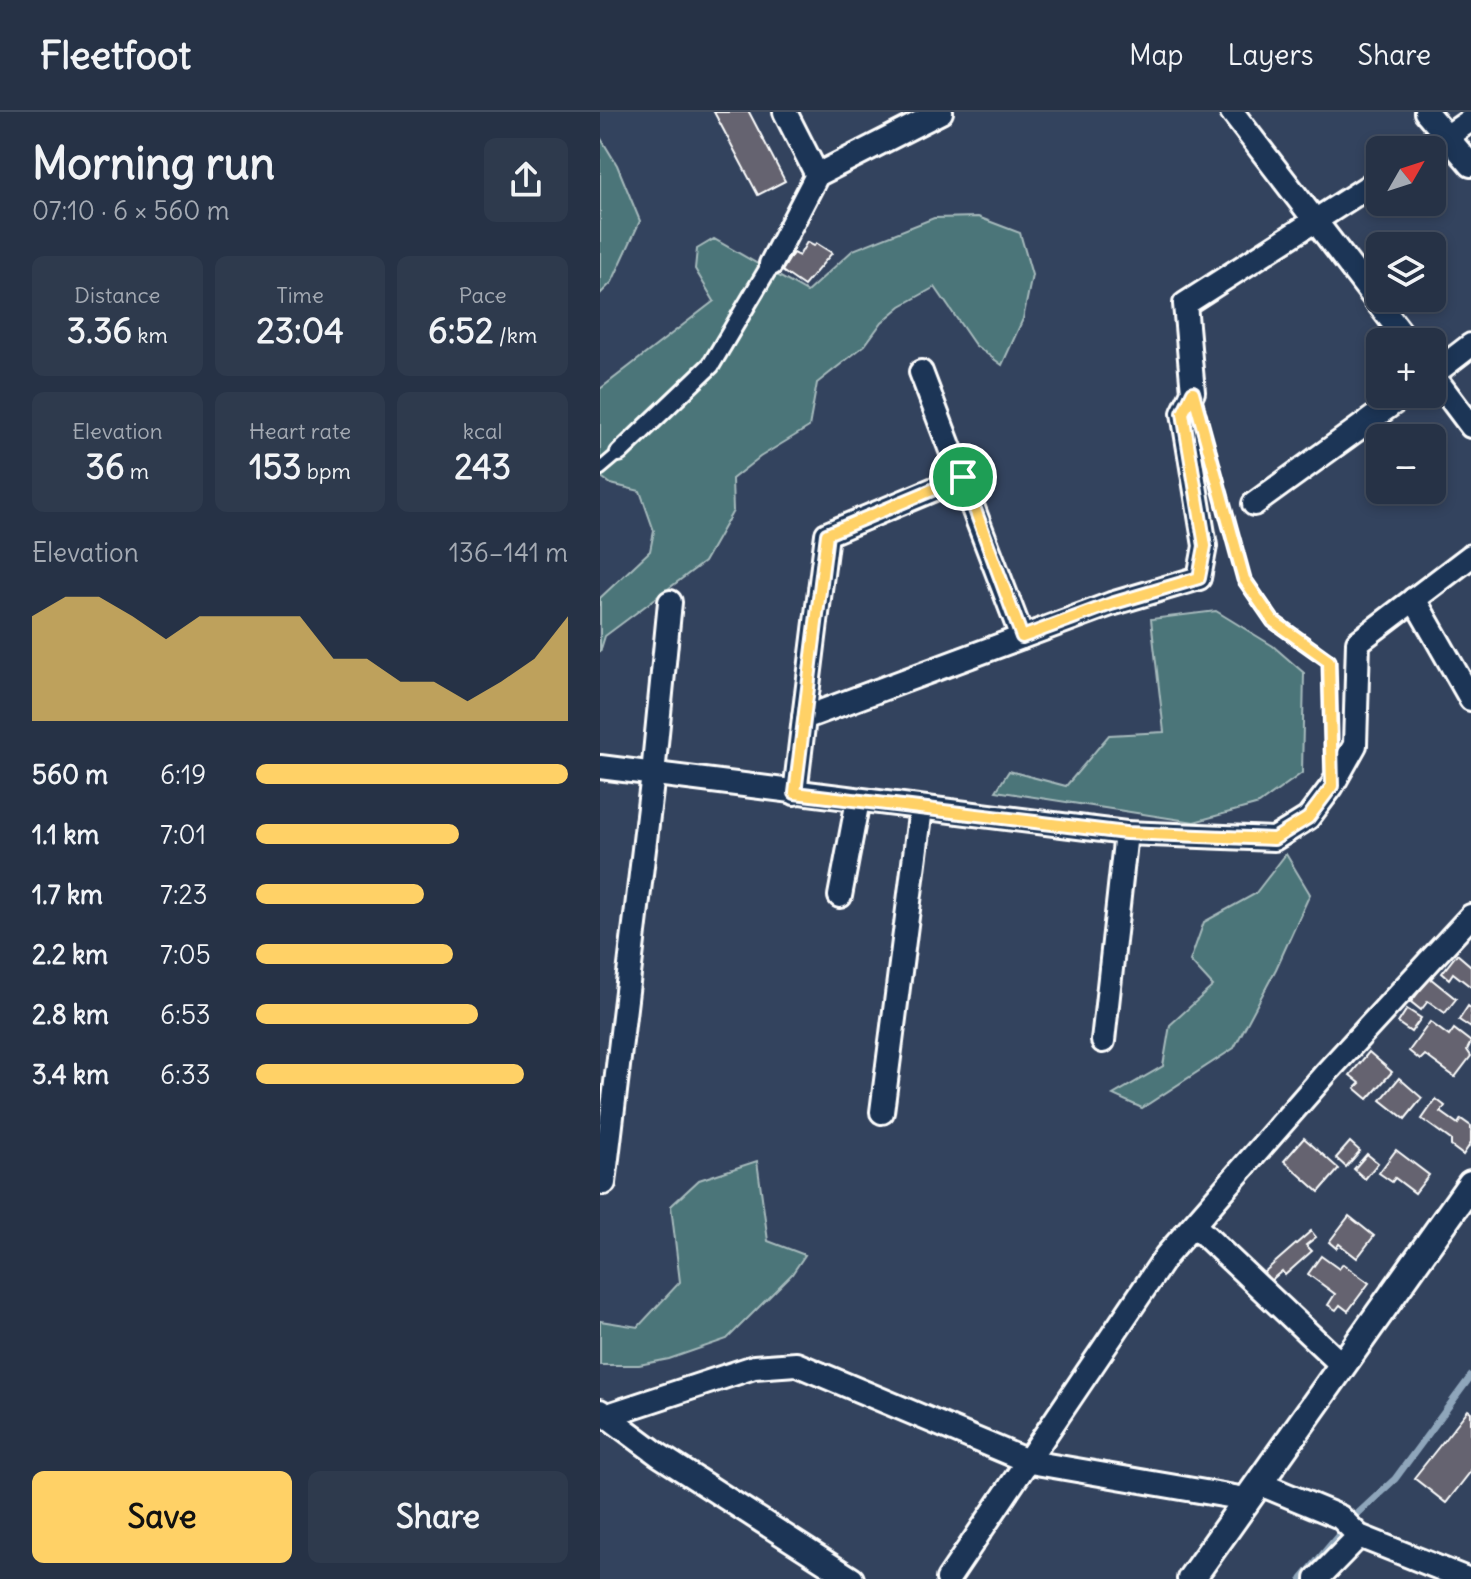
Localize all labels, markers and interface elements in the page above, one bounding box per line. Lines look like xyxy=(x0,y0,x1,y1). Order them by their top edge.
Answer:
text: Fleetfoot xyxy=(40,32,191,79)
text: Map xyxy=(1129,37,1184,73)
text: Layers xyxy=(1228,37,1314,73)
text: Share xyxy=(1358,37,1431,73)
text: Morning run xyxy=(32,136,275,191)
north arrow xyxy=(1366,136,1446,216)
map controls xyxy=(1366,136,1446,504)
button: share xyxy=(484,138,568,222)
text: 07:10 · 6 × 560 m xyxy=(32,194,229,227)
button: layers xyxy=(1366,232,1446,312)
text: Distance xyxy=(74,281,160,309)
text: Time xyxy=(276,281,324,309)
text: Pace xyxy=(459,281,507,309)
text: 3.36 xyxy=(67,309,132,352)
text: 23:04 xyxy=(256,309,344,352)
text: 6:52 xyxy=(428,309,494,352)
text: km xyxy=(132,321,168,349)
text: /km xyxy=(494,321,537,349)
button: + xyxy=(1366,328,1446,408)
text: Elevation xyxy=(72,417,162,445)
text: Heart rate xyxy=(249,417,351,445)
text: kcal xyxy=(463,417,502,445)
button: − xyxy=(1366,424,1446,504)
pin xyxy=(929,443,997,511)
text: 36 xyxy=(86,445,125,488)
text: 153 xyxy=(249,445,302,488)
text: 243 xyxy=(454,445,511,488)
icon: arrive xyxy=(941,455,985,499)
text: m xyxy=(125,457,149,485)
text: bpm xyxy=(302,457,351,485)
text: Elevation xyxy=(32,536,139,569)
text: 136–141 m xyxy=(449,536,568,569)
text: 560 m xyxy=(32,758,108,791)
text: 6:19 xyxy=(160,758,206,791)
text: 1.1 km xyxy=(32,818,99,851)
text: 7:01 xyxy=(160,818,206,851)
text: 1.7 km xyxy=(32,878,103,911)
text: 7:23 xyxy=(160,878,208,911)
text: 2.2 km xyxy=(32,938,108,971)
text: 7:05 xyxy=(160,938,211,971)
text: 2.8 km xyxy=(32,998,109,1031)
text: 6:53 xyxy=(160,998,211,1031)
text: 3.4 km xyxy=(32,1058,109,1091)
text: 6:33 xyxy=(160,1058,210,1091)
button: Save xyxy=(32,1471,292,1563)
button: Share xyxy=(308,1471,568,1563)

